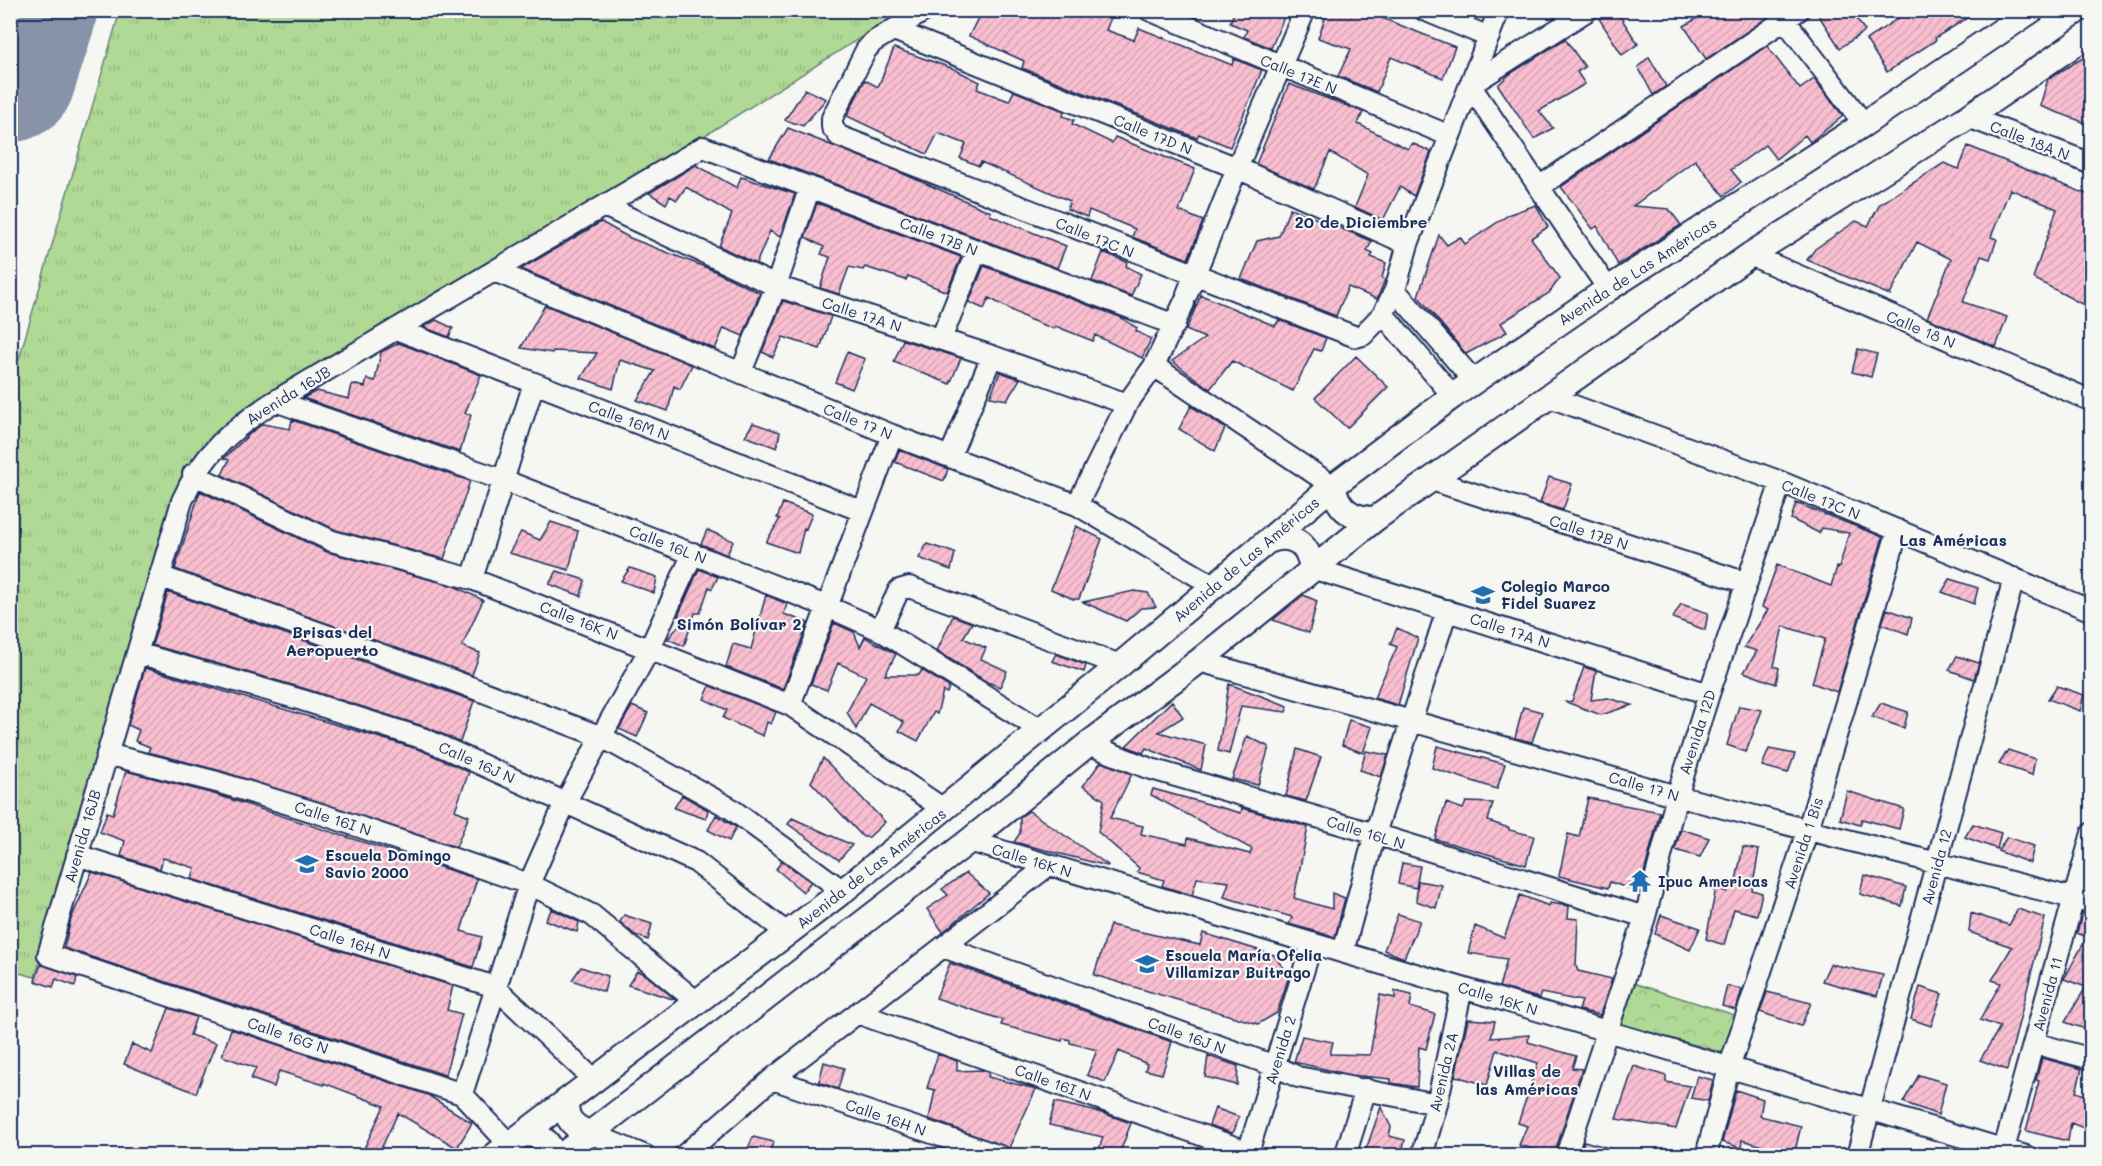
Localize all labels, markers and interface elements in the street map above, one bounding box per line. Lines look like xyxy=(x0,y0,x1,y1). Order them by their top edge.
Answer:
street label: Calle 17E N xyxy=(1258,50,1340,98)
street label: Calle 17D N xyxy=(1111,109,1195,159)
street label: Calle 18A N xyxy=(1987,116,2073,164)
district label: 20 de Diciembre xyxy=(1295,211,1427,232)
street label: Calle 17B N xyxy=(897,212,981,260)
street label: Calle 17C N xyxy=(1053,212,1137,262)
street label: Avenida de Las Américas xyxy=(1554,212,1720,330)
street label: Calle 17A N xyxy=(819,292,905,336)
street label: Calle 18 N xyxy=(1883,305,1959,353)
street label: Avenida 16JB xyxy=(242,361,334,429)
street label: Calle 16M N xyxy=(586,395,672,445)
street label: Calle 17 N xyxy=(821,398,895,444)
street label: Calle 17C N xyxy=(1779,474,1863,524)
street label: Avenida de Las Américas xyxy=(1169,492,1323,626)
street label: Calle 17B N xyxy=(1547,510,1631,554)
street label: Calle 16L N xyxy=(627,520,709,568)
district label: Las Américas xyxy=(1899,529,2007,550)
place label: Colegio Marco Fidel Suarez xyxy=(1501,576,1610,613)
school or university icon: Colegio Marco Fidel Suarez xyxy=(1470,582,1496,608)
street label: Calle 16K N xyxy=(537,596,621,644)
street label: Calle 17A N xyxy=(1467,608,1553,652)
district label: Simón Bolívar 2 xyxy=(677,613,801,634)
district label: Brisas del Aeropuerto xyxy=(286,621,379,660)
street label: Avenida 12D xyxy=(1674,687,1720,777)
street label: Calle 16J N xyxy=(436,736,518,788)
street label: Calle 17 N xyxy=(1606,766,1682,806)
street label: Avenida 16JB xyxy=(59,787,105,885)
street label: Avenida 1 Bis xyxy=(1779,795,1827,891)
street label: Calle 16I N xyxy=(292,796,374,840)
street label: Avenida de Las Américas xyxy=(792,803,950,933)
street label: Calle 16L N xyxy=(1324,811,1408,853)
street label: Avenida 12 xyxy=(1916,827,1956,907)
street label: Calle 16K N xyxy=(990,838,1074,882)
place label: Escuela Domingo Savio 2000 xyxy=(325,845,451,882)
school or university icon: Escuela Domingo Savio 2000 xyxy=(294,851,320,877)
temple icon: Ipuc Americas xyxy=(1627,868,1653,894)
place label: Ipuc Americas xyxy=(1658,871,1768,891)
street label: Calle 16H N xyxy=(307,919,393,963)
place label: Escuela María Ofelia Villamizar Buitrago xyxy=(1165,945,1322,982)
school or university icon: Escuela María Ofelia Villamizar Buitrago xyxy=(1134,951,1160,977)
street label: Avenida 11 xyxy=(2027,955,2067,1033)
street label: Calle 16K N xyxy=(1456,976,1540,1020)
street label: Calle 16G N xyxy=(245,1012,331,1058)
street label: Calle 16J N xyxy=(1145,1012,1229,1058)
street label: Avenida 2 xyxy=(1260,1013,1300,1087)
street label: Avenida 2A xyxy=(1424,1030,1462,1114)
street label: Calle 16I N xyxy=(1012,1059,1094,1105)
district label: Villas de las Américas xyxy=(1476,1060,1578,1099)
street label: Calle 16H N xyxy=(843,1094,929,1140)

